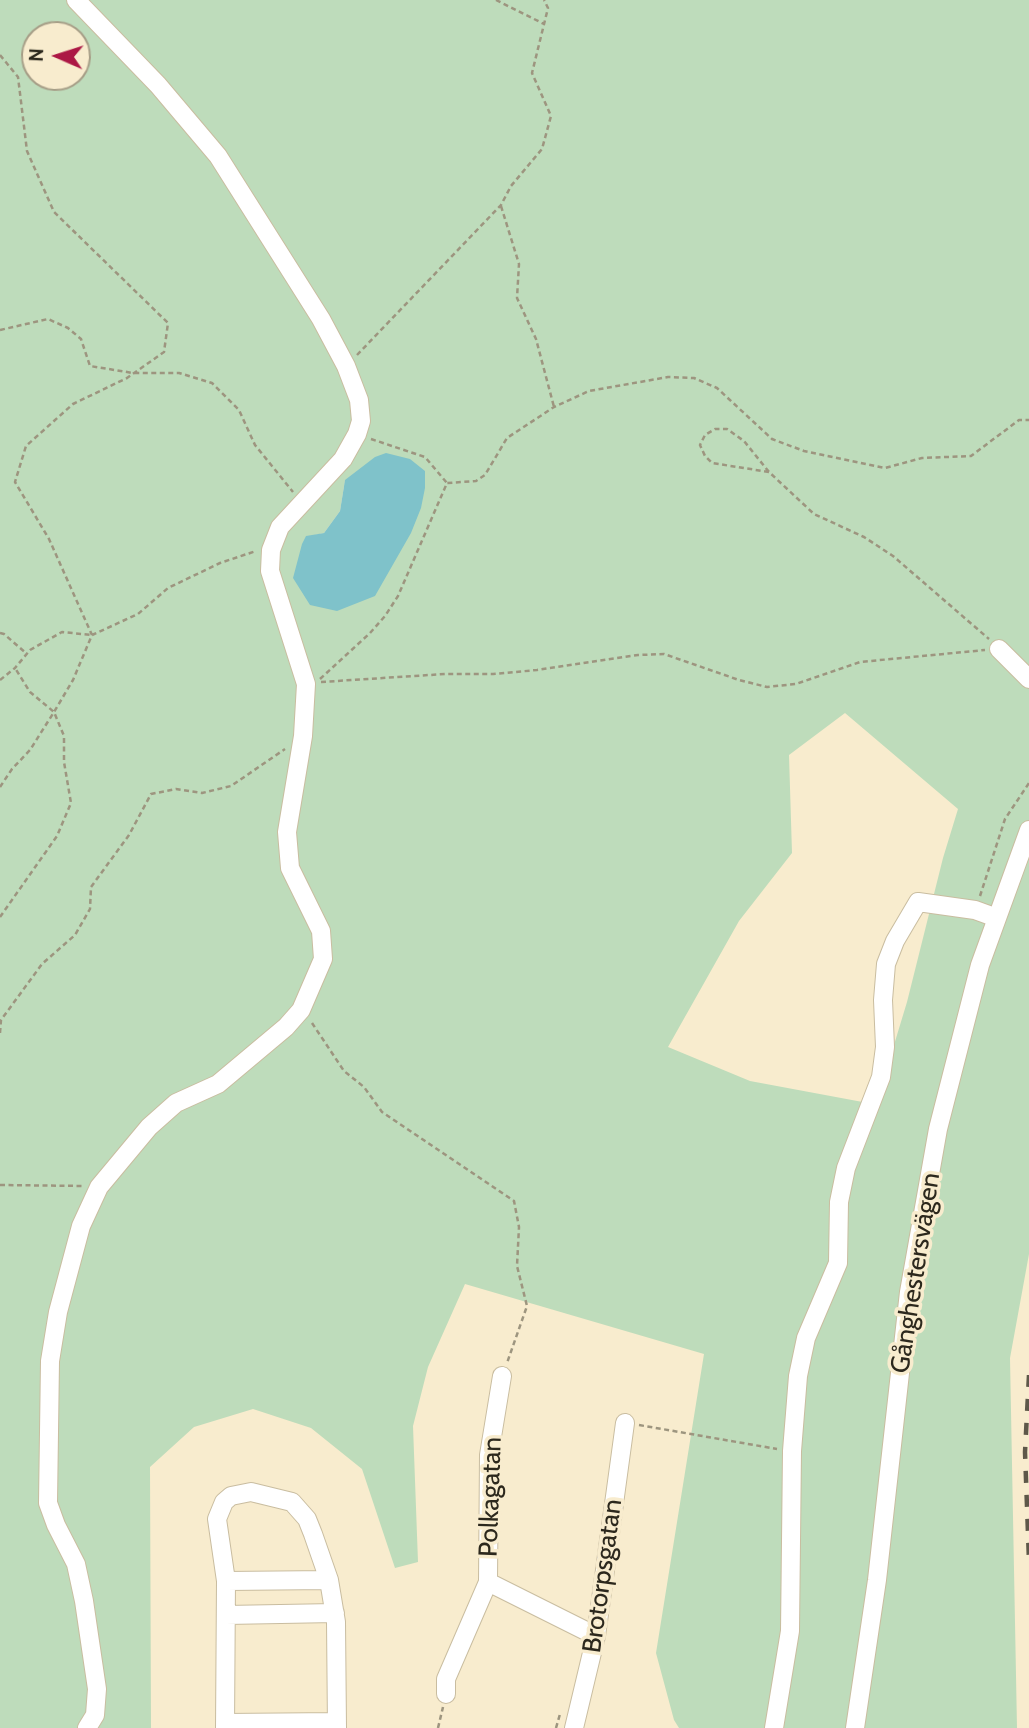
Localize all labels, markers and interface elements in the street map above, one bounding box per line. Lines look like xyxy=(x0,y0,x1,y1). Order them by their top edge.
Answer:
north arrow xyxy=(21,21,91,91)
text: N xyxy=(25,48,48,62)
street label: Gånghestersvägen xyxy=(885,1171,947,1375)
street label: Polkagatan xyxy=(473,1437,509,1557)
street label: Brotorpsgatan xyxy=(577,1497,629,1655)

